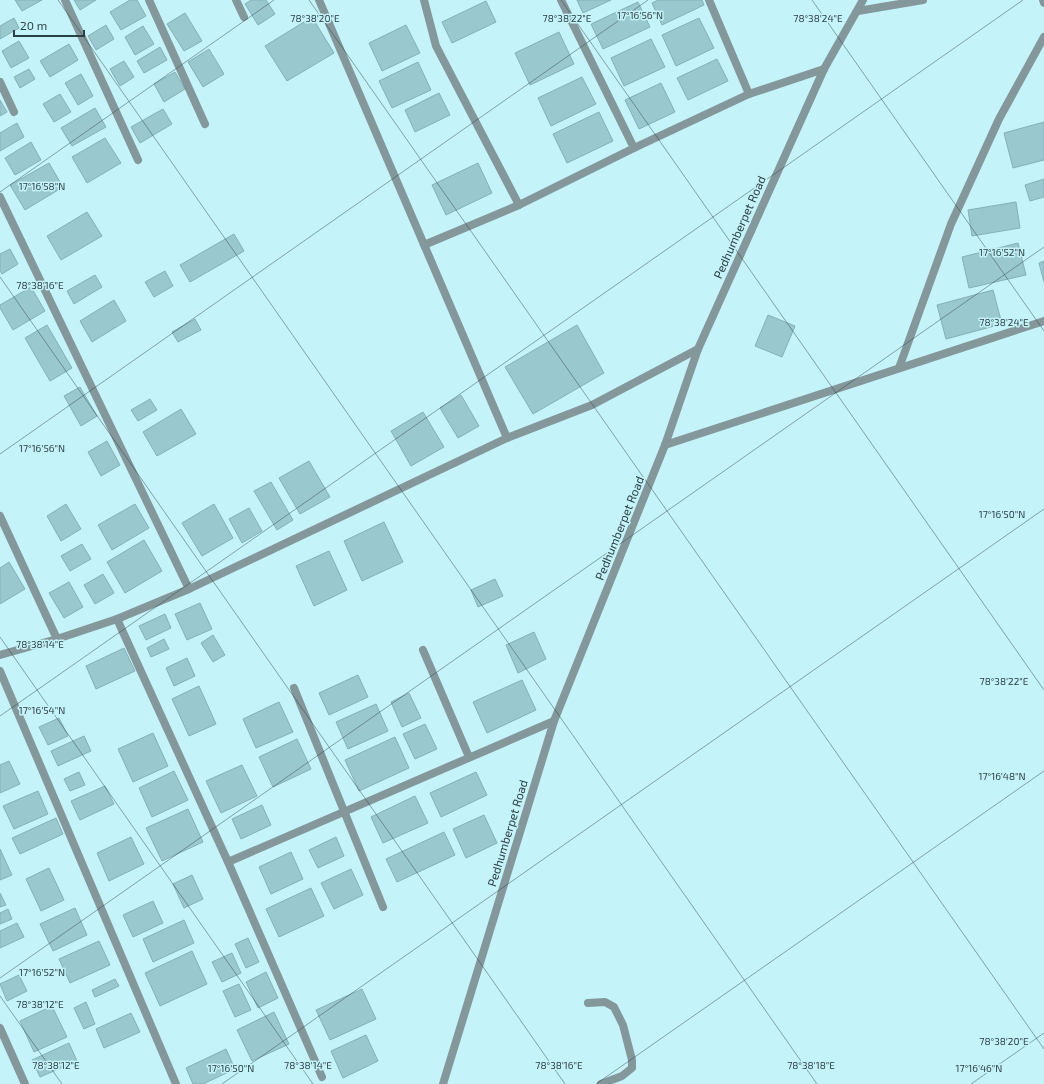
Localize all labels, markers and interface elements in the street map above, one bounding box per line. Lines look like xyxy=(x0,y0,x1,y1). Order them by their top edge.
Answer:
text: 17°16'56"N xyxy=(617,9,663,21)
scale bar xyxy=(14,12,84,38)
text: 78°38'20"E xyxy=(290,12,340,24)
text: 78°38'22"E xyxy=(543,12,592,24)
text: 78°38'24"E xyxy=(793,12,843,24)
text: 20 m xyxy=(20,18,47,32)
street label: Pedhumberpet Road xyxy=(710,173,768,281)
text: 17°16'58"N xyxy=(19,180,65,192)
text: 17°16'52"N xyxy=(979,246,1025,258)
text: 78°38'16"E xyxy=(16,279,64,291)
text: 78°38'24"E xyxy=(979,316,1029,328)
text: 17°16'56"N xyxy=(19,442,65,454)
street label: Pedhumberpet Road xyxy=(592,474,646,582)
text: 17°16'50"N xyxy=(979,508,1025,520)
text: 78°38'14"E xyxy=(16,638,64,650)
text: 78°38'22"E xyxy=(980,675,1029,687)
text: 17°16'54"N xyxy=(19,704,65,716)
text: 17°16'48"N xyxy=(978,770,1026,782)
street label: Pedhumberpet Road xyxy=(484,778,530,888)
text: 17°16'52"N xyxy=(19,966,65,978)
text: 78°38'12"E xyxy=(16,998,64,1010)
text: 78°38'20"E xyxy=(979,1035,1029,1047)
text: 78°38'12"E xyxy=(32,1059,80,1071)
text: 78°38'14"E xyxy=(284,1059,332,1071)
text: 78°38'16"E xyxy=(535,1059,583,1071)
text: 78°38'18"E xyxy=(787,1059,835,1071)
text: 17°16'50"N xyxy=(208,1062,254,1074)
text: 17°16'46"N xyxy=(956,1062,1002,1074)

